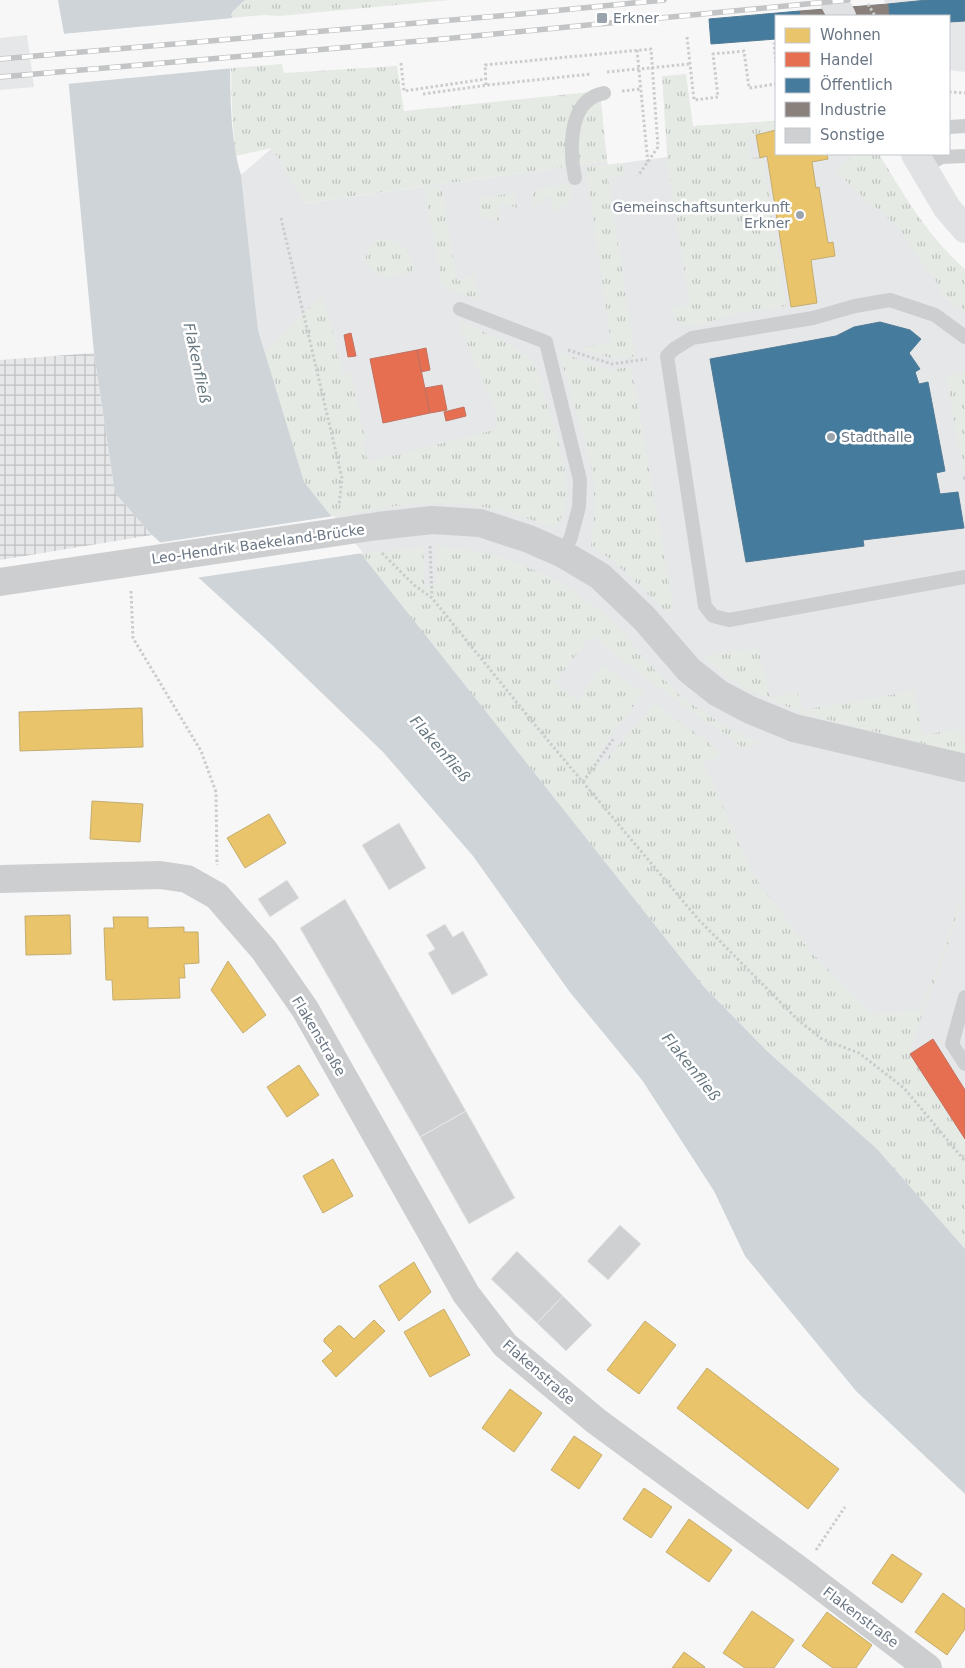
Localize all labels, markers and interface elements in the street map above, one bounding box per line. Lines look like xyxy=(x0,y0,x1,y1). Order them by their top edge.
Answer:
place label: Erkner xyxy=(613,10,659,26)
marker: Erkner xyxy=(595,11,609,25)
legend xyxy=(775,15,950,155)
text: Wohnen xyxy=(820,26,881,44)
text: Handel xyxy=(820,51,873,69)
text: Öffentlich xyxy=(820,75,893,94)
text: Industrie xyxy=(820,101,886,119)
text: Sonstige xyxy=(820,126,885,144)
place label: Gemeinschaftsunterkunft Erkner xyxy=(612,199,791,231)
marker: Gemeinschaftsunterkunft Erkner xyxy=(794,209,806,221)
water label: Flakenfließ xyxy=(180,321,214,405)
place label: Stadthalle xyxy=(841,429,912,445)
marker: Stadthalle xyxy=(825,431,837,443)
street label: Leo-Hendrik Baekeland-Brücke xyxy=(150,521,366,567)
water label: Flakenfließ xyxy=(406,712,474,786)
street label: Flakenstraße xyxy=(289,993,349,1079)
water label: Flakenfließ xyxy=(658,1029,724,1105)
street label: Flakenstraße xyxy=(500,1336,578,1408)
street label: Flakenstraße xyxy=(820,1583,902,1651)

